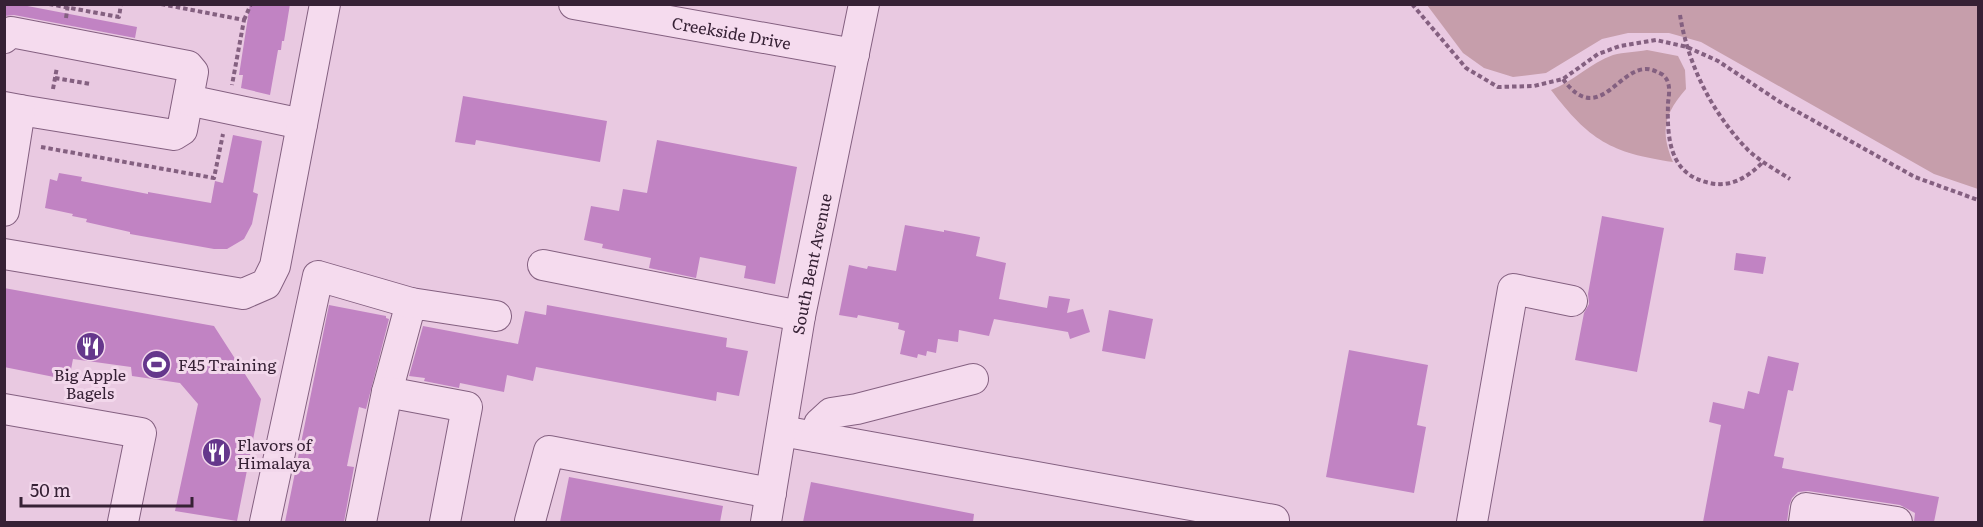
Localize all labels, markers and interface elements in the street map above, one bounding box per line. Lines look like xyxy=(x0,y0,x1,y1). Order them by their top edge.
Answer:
street label: Creekside Drive xyxy=(670,10,793,55)
street label: South Bent Avenue xyxy=(785,191,837,336)
restaurant icon: Big Apple Bagels xyxy=(74,330,106,362)
sports icon: F45 Training xyxy=(141,348,173,380)
place label: F45 Training xyxy=(178,352,276,376)
place label: Big Apple Bagels xyxy=(54,362,126,404)
place label: Flavors of Himalaya xyxy=(237,432,314,474)
restaurant icon: Flavors of Himalaya xyxy=(200,437,232,469)
scale bar xyxy=(21,470,192,508)
text: 50 m xyxy=(30,476,71,503)

